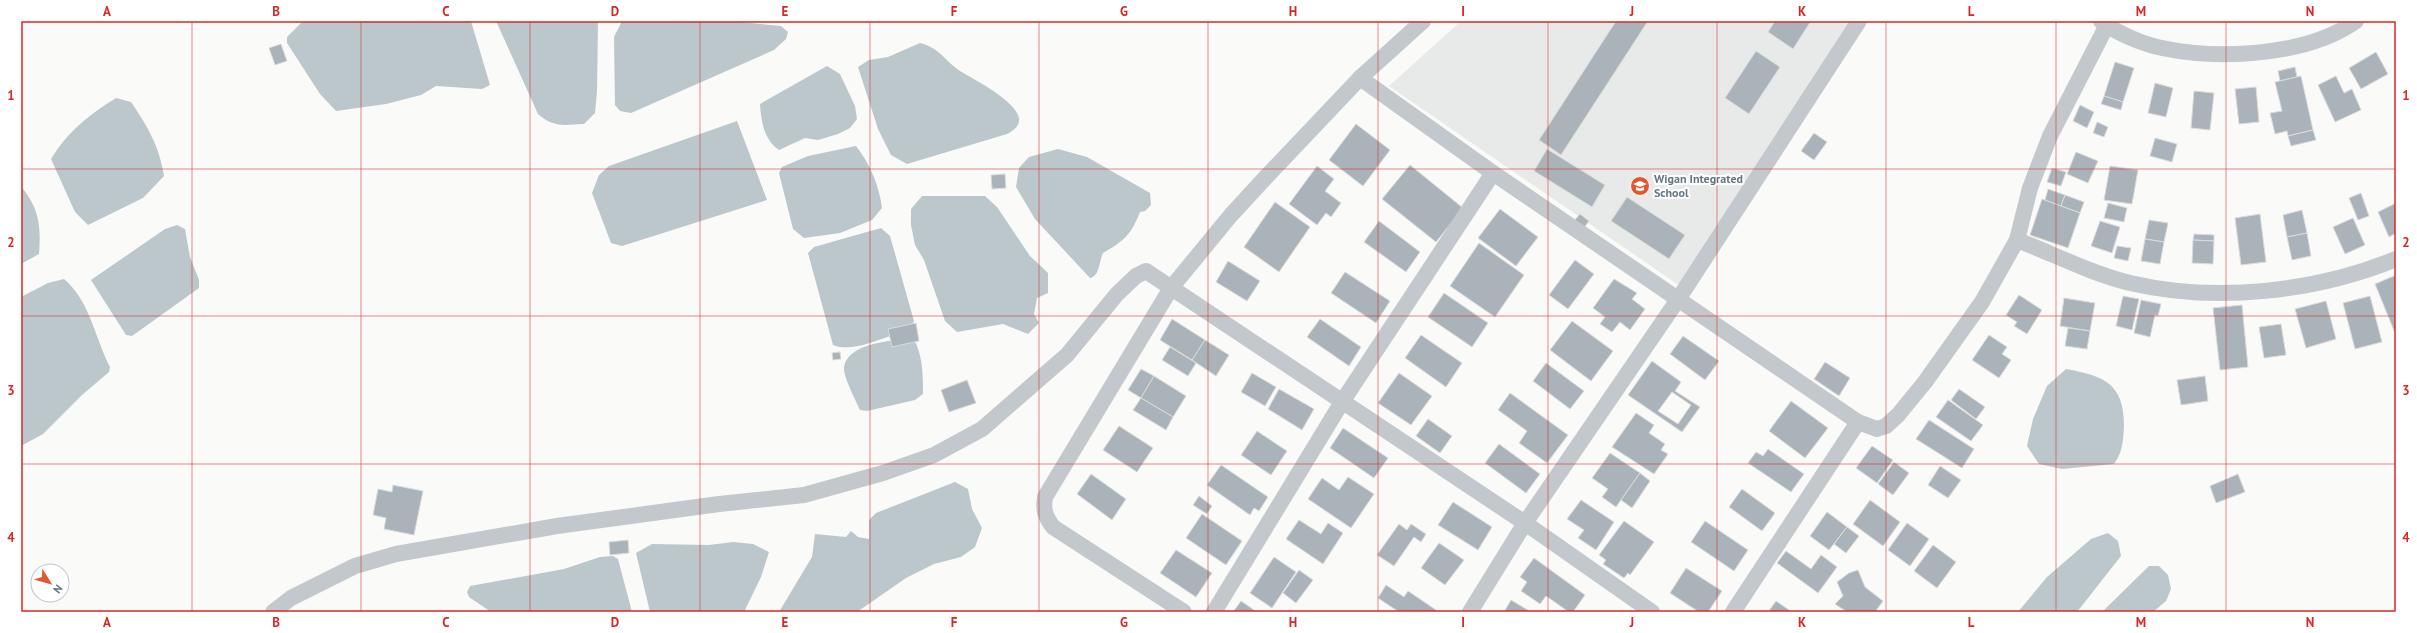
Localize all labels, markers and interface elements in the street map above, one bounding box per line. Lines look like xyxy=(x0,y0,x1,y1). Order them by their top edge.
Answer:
text: A xyxy=(103,3,111,20)
text: B xyxy=(272,3,280,20)
text: C xyxy=(442,3,450,20)
text: D xyxy=(611,3,619,20)
text: E xyxy=(782,3,789,20)
text: F xyxy=(951,3,958,20)
text: G xyxy=(1120,3,1128,20)
text: H xyxy=(1289,3,1297,20)
text: I xyxy=(1461,3,1465,20)
text: J xyxy=(1629,3,1634,20)
text: K xyxy=(1798,3,1806,20)
text: L xyxy=(1968,3,1975,20)
text: M xyxy=(2136,3,2146,20)
text: N xyxy=(2306,3,2314,20)
text: 1 xyxy=(7,87,15,104)
text: 1 xyxy=(2402,87,2410,104)
place label: Wigan Integrated School xyxy=(1654,171,1743,200)
school or university icon: Wigan Integrated School xyxy=(1629,175,1651,197)
text: 2 xyxy=(7,234,15,251)
text: 2 xyxy=(2402,234,2410,251)
text: 3 xyxy=(7,382,15,399)
text: 3 xyxy=(2402,382,2410,399)
text: 4 xyxy=(7,529,15,546)
text: 4 xyxy=(2402,529,2410,546)
north arrow xyxy=(30,563,70,603)
text: N xyxy=(50,582,66,596)
text: A xyxy=(103,614,111,631)
text: B xyxy=(272,614,280,631)
text: C xyxy=(442,614,450,631)
text: D xyxy=(611,614,619,631)
text: E xyxy=(782,614,789,631)
text: F xyxy=(951,614,958,631)
text: G xyxy=(1120,614,1128,631)
text: H xyxy=(1289,614,1297,631)
text: I xyxy=(1461,614,1465,631)
text: J xyxy=(1629,614,1634,631)
text: K xyxy=(1798,614,1806,631)
text: L xyxy=(1968,614,1975,631)
text: M xyxy=(2136,614,2146,631)
text: N xyxy=(2306,614,2314,631)

